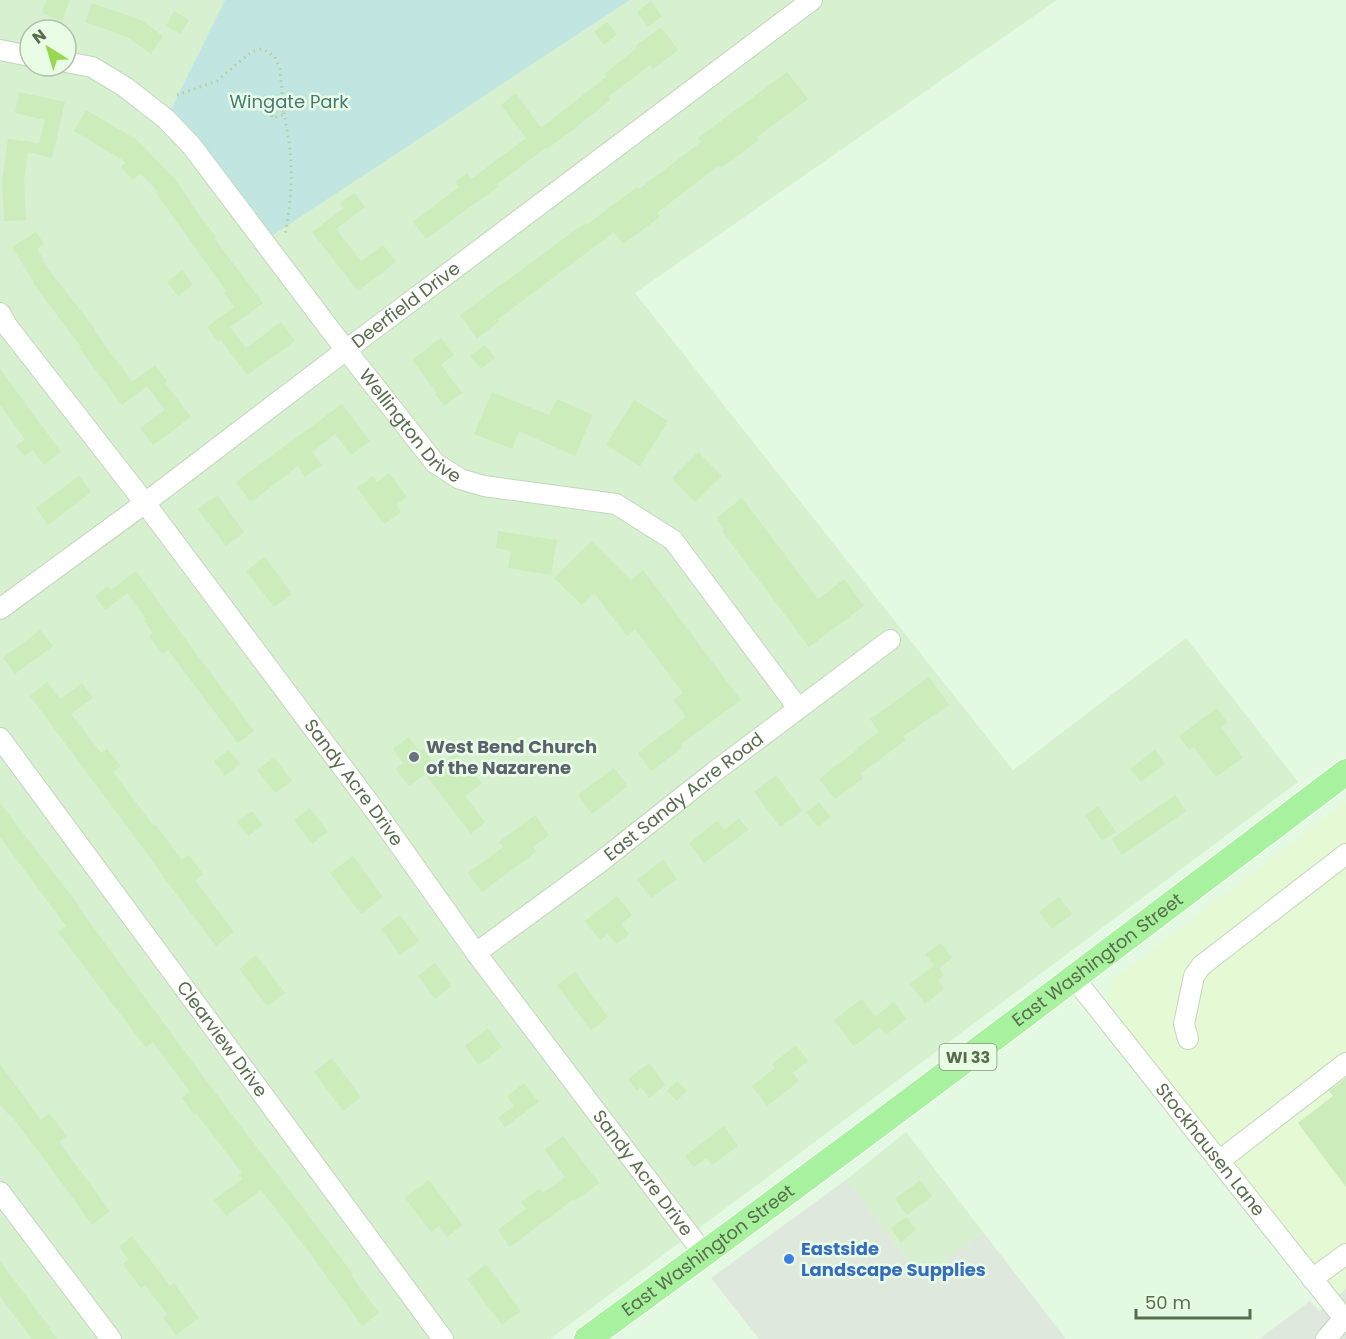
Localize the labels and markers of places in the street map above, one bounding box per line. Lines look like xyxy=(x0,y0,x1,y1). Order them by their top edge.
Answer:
place label: West Bend Church of the Nazarene xyxy=(426,734,597,780)
marker: West Bend Church of the Nazarene xyxy=(407,750,421,764)
place label: Eastside Landscape Supplies xyxy=(801,1236,986,1282)
marker: Eastside Landscape Supplies xyxy=(782,1252,796,1266)

